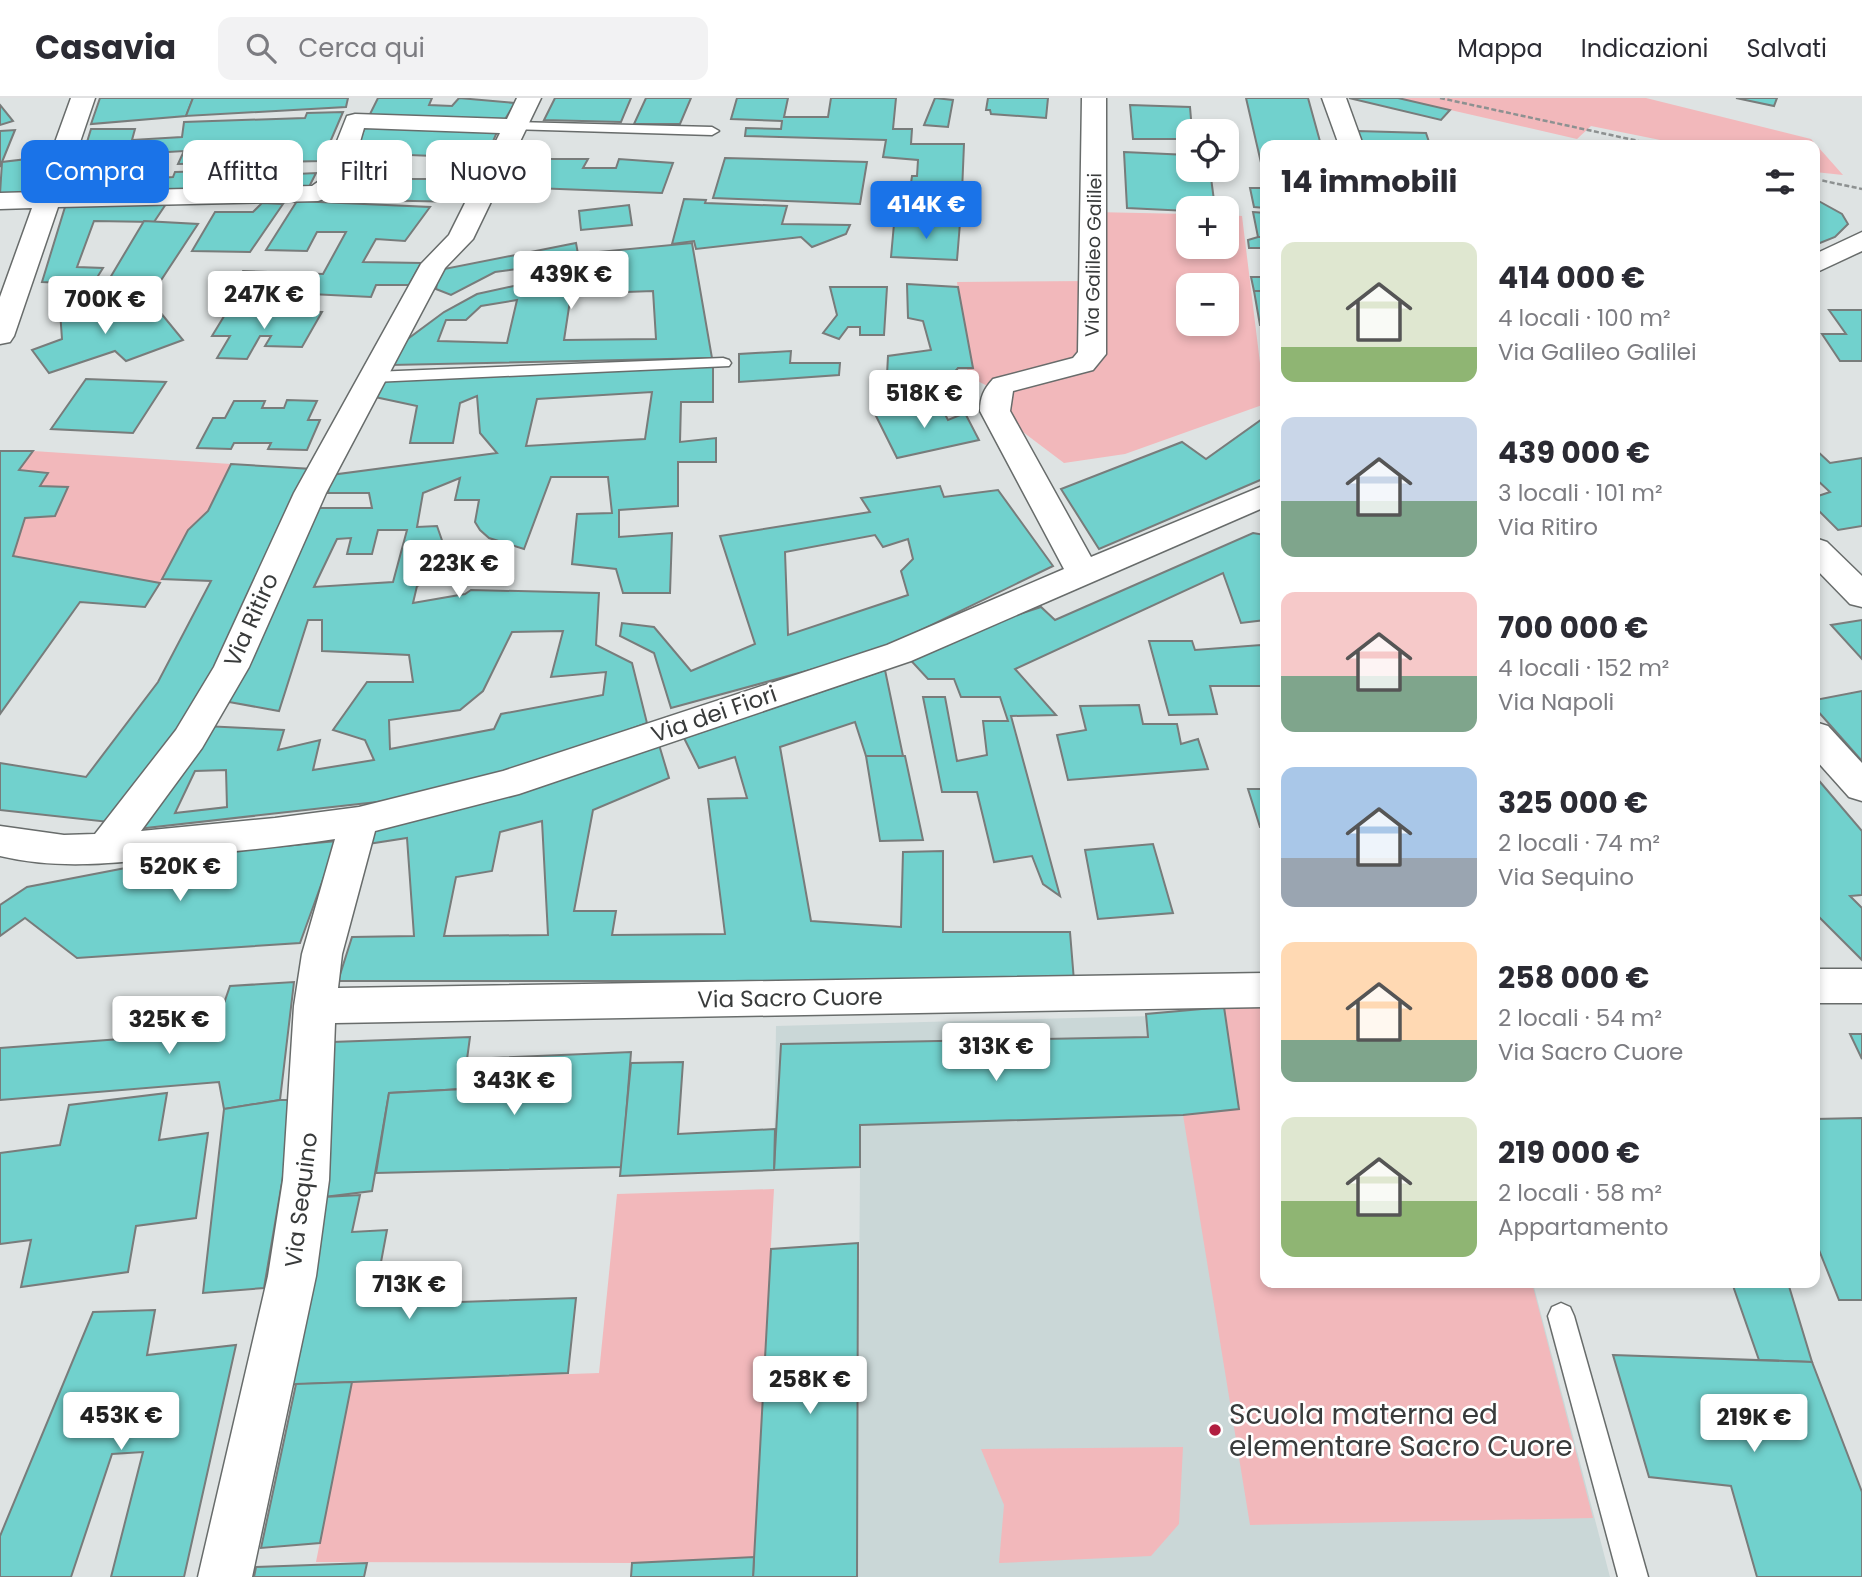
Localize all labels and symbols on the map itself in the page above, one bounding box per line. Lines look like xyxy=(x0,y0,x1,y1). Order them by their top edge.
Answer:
street label: Via Galileo Galilei xyxy=(1079,173,1108,337)
pin: 414K € xyxy=(869,181,983,241)
pin: 439K € xyxy=(514,252,628,311)
pin: 247K € xyxy=(207,272,321,331)
pin: 700K € xyxy=(48,276,162,336)
pin: 518K € xyxy=(867,370,981,430)
pin: 223K € xyxy=(402,540,516,600)
street label: Via Ritiro xyxy=(216,568,286,672)
street label: Via dei Fiori xyxy=(647,678,781,750)
pin: 520K € xyxy=(123,844,237,903)
street label: Via Sacro Cuore xyxy=(697,980,883,1016)
pin: 325K € xyxy=(112,996,226,1056)
pin: 313K € xyxy=(939,1024,1053,1083)
pin: 343K € xyxy=(457,1058,571,1117)
street label: Via Sequino xyxy=(277,1131,325,1269)
pin: 713K € xyxy=(352,1262,466,1321)
pin: 258K € xyxy=(753,1356,867,1416)
pin: 453K € xyxy=(64,1392,178,1452)
pin: 219K € xyxy=(1697,1394,1811,1454)
place label: Scuola materna ed elementare Sacro Cuore xyxy=(1229,1395,1573,1466)
marker: Scuola materna ed elementare Sacro Cuore xyxy=(1207,1422,1223,1438)

